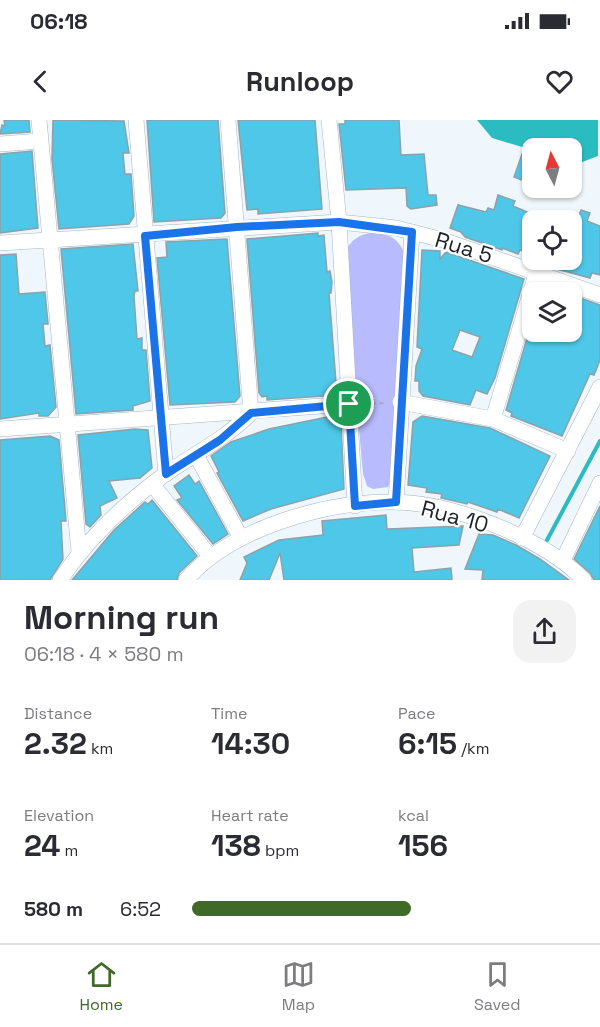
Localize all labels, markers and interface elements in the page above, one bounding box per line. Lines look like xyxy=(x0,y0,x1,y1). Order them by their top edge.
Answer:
text: 06:18 xyxy=(30,7,88,35)
text: Runloop xyxy=(246,64,354,99)
icon: back xyxy=(24,65,57,98)
icon: heart xyxy=(543,65,576,98)
north arrow xyxy=(522,138,582,198)
map controls xyxy=(522,138,582,342)
button: locate xyxy=(522,210,582,270)
street label: Rua 5 xyxy=(432,225,496,269)
button: layers xyxy=(522,282,582,342)
pin xyxy=(323,378,374,429)
icon: arrive xyxy=(332,387,365,420)
street label: Rua 10 xyxy=(418,494,492,538)
text: Morning run xyxy=(24,597,219,639)
button: share xyxy=(513,600,576,663)
text: 06:18 · 4 × 580 m xyxy=(24,641,184,667)
text: Distance xyxy=(24,703,92,724)
text: Time xyxy=(211,703,247,724)
text: Pace xyxy=(398,703,435,724)
text: 2.32 xyxy=(24,724,87,763)
text: 14:30 xyxy=(211,724,290,763)
text: 6:15 xyxy=(398,724,457,763)
text: km xyxy=(87,738,113,759)
text: /km xyxy=(457,738,489,759)
text: Elevation xyxy=(24,805,94,826)
text: Heart rate xyxy=(211,805,289,826)
text: kcal xyxy=(398,805,429,826)
text: 24 xyxy=(24,826,60,865)
text: 138 xyxy=(211,826,261,865)
text: 156 xyxy=(398,826,448,865)
text: m xyxy=(60,840,78,861)
text: bpm xyxy=(261,840,299,861)
text: 580 m xyxy=(24,896,83,922)
text: 6:52 xyxy=(120,896,161,922)
tab: Home xyxy=(79,958,123,1015)
tab: Map xyxy=(282,958,315,1015)
tab: Saved xyxy=(474,958,521,1015)

